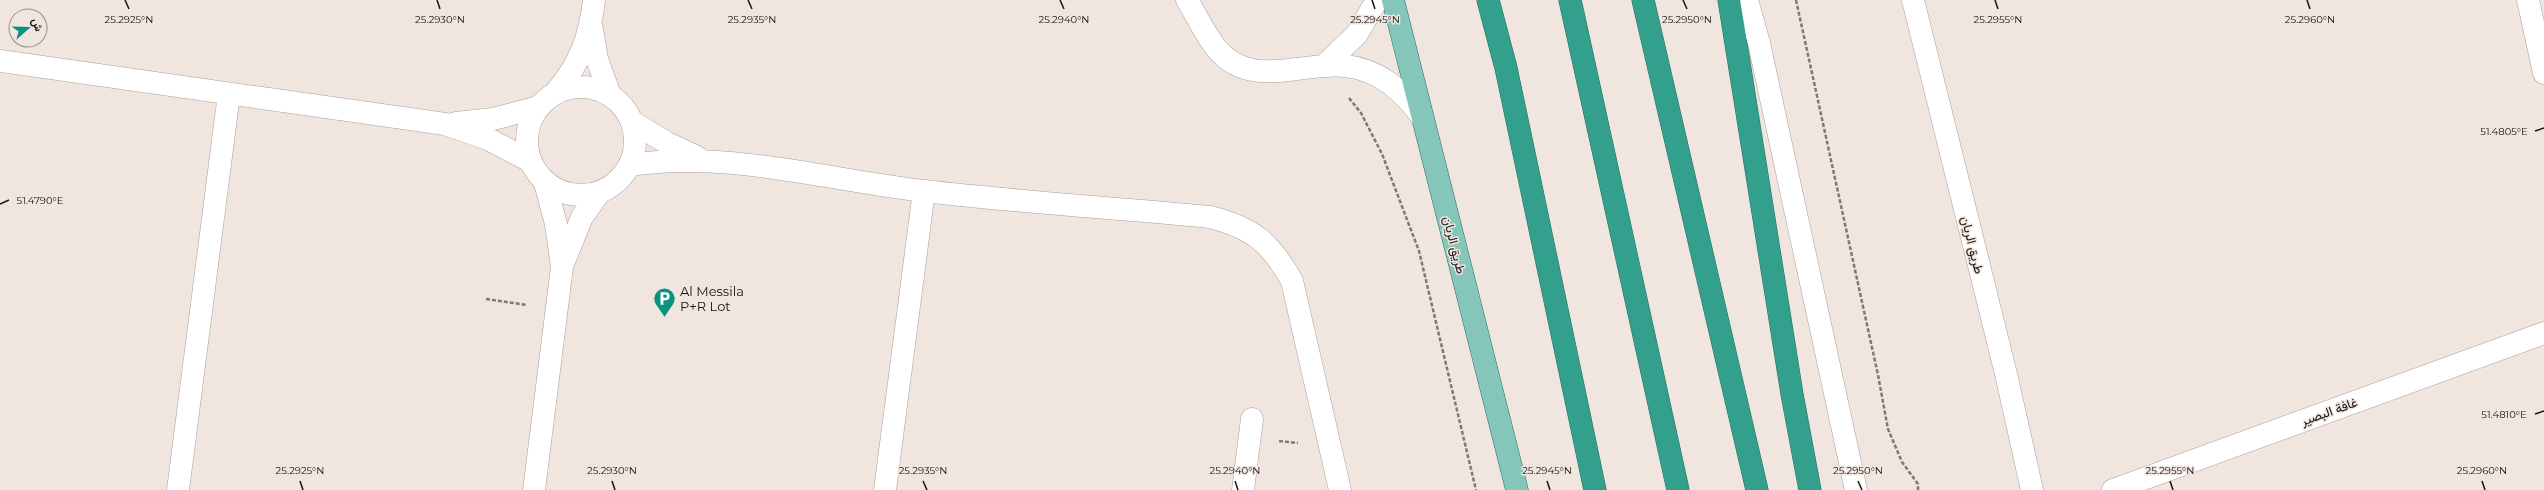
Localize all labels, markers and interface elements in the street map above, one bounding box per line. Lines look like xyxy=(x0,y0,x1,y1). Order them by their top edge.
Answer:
north arrow xyxy=(8,8,48,48)
text: 25.2925°N xyxy=(105,13,153,26)
text: 25.2930°N xyxy=(415,13,465,26)
text: 25.2935°N xyxy=(728,13,776,26)
text: 25.2940°N xyxy=(1039,13,1089,26)
text: 25.2945°N xyxy=(1350,13,1400,26)
text: 25.2950°N xyxy=(1662,13,1712,26)
text: 25.2955°N xyxy=(1974,13,2022,26)
text: 25.2960°N xyxy=(2285,13,2335,26)
text: ش xyxy=(29,16,46,33)
text: 51.4805°E xyxy=(2480,125,2528,138)
text: 51.4790°E xyxy=(17,194,64,207)
street label: طريق الريان xyxy=(1439,214,1470,276)
street label: طريق الريان xyxy=(1957,214,1988,276)
place label: Al Messila P+R Lot xyxy=(680,283,744,314)
parking icon: Al Messila P+R Lot xyxy=(651,285,677,318)
street label: غافة البصير xyxy=(2298,393,2360,430)
text: 51.4810°E xyxy=(2481,408,2527,421)
text: 25.2925°N xyxy=(276,464,324,477)
text: 25.2930°N xyxy=(587,464,637,477)
text: 25.2935°N xyxy=(899,464,947,477)
text: 25.2940°N xyxy=(1210,464,1260,477)
text: 25.2945°N xyxy=(1522,464,1572,477)
text: 25.2950°N xyxy=(1833,464,1883,477)
text: 25.2955°N xyxy=(2146,464,2194,477)
text: 25.2960°N xyxy=(2457,464,2507,477)

